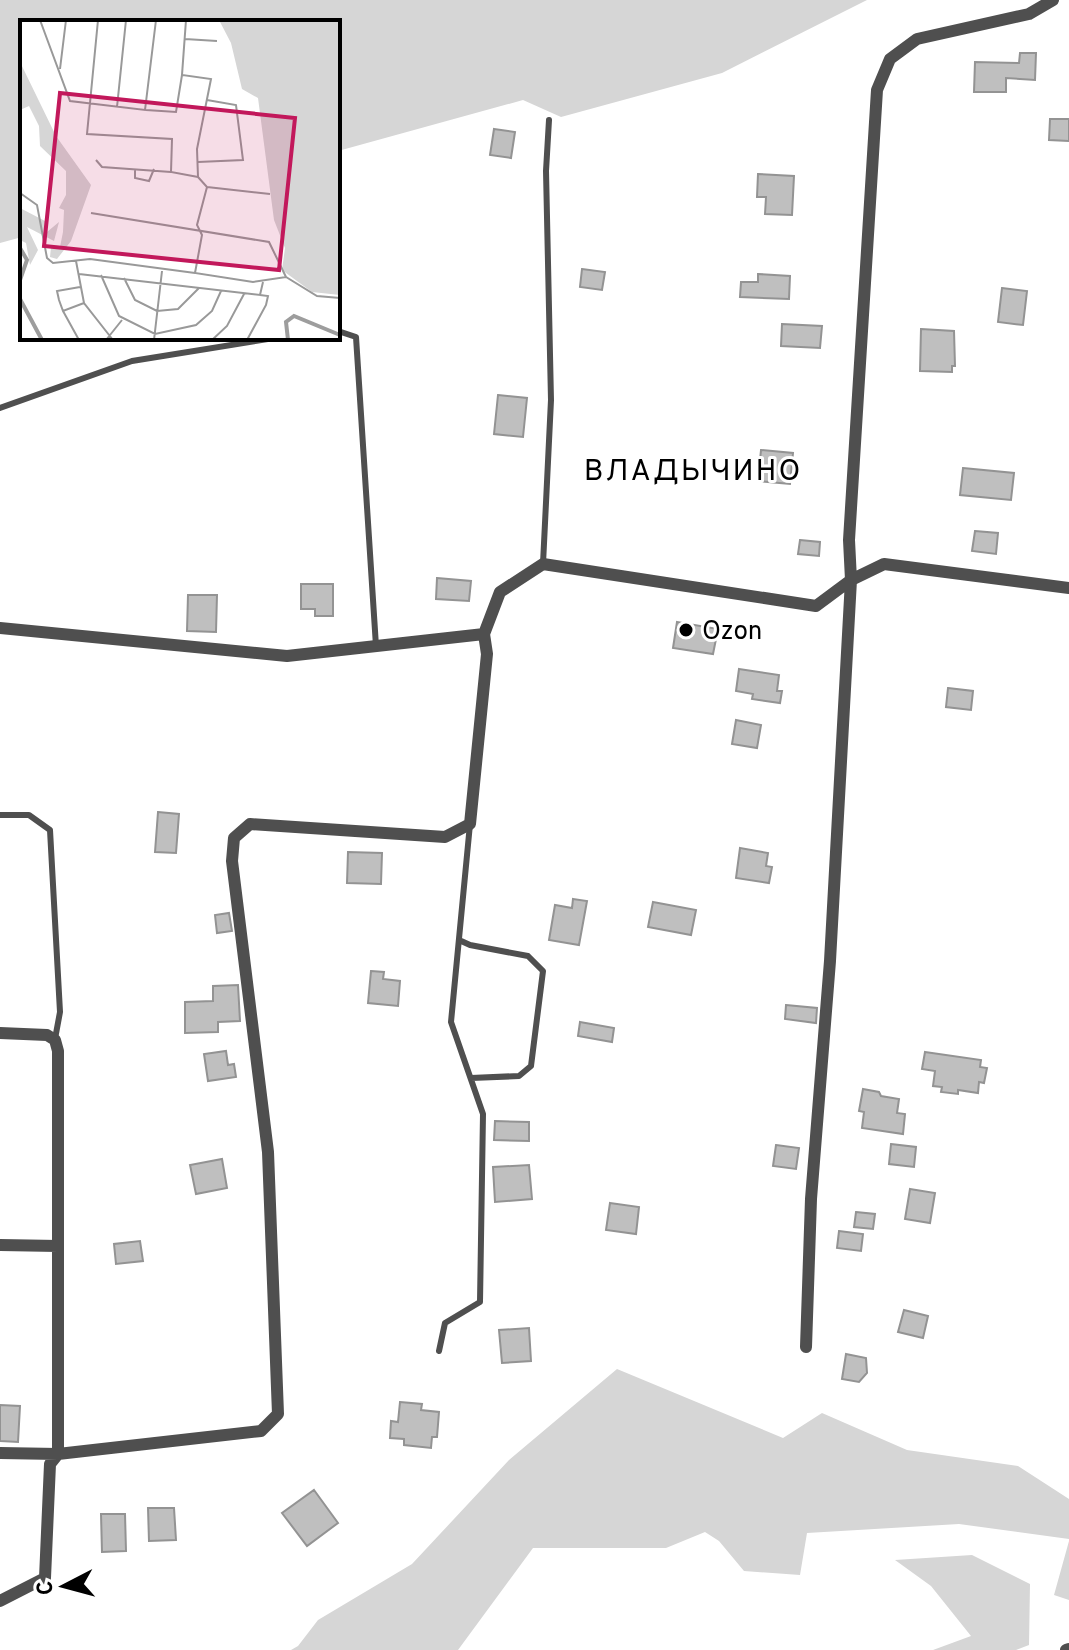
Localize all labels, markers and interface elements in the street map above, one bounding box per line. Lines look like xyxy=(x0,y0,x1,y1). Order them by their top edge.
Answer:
inset map xyxy=(20,20,340,340)
district label: ВЛАДЫЧИНО xyxy=(584,454,802,491)
place label: Ozon xyxy=(702,616,762,649)
marker: Ozon xyxy=(677,621,695,639)
north arrow xyxy=(24,1546,104,1626)
text: С xyxy=(32,1579,61,1596)

